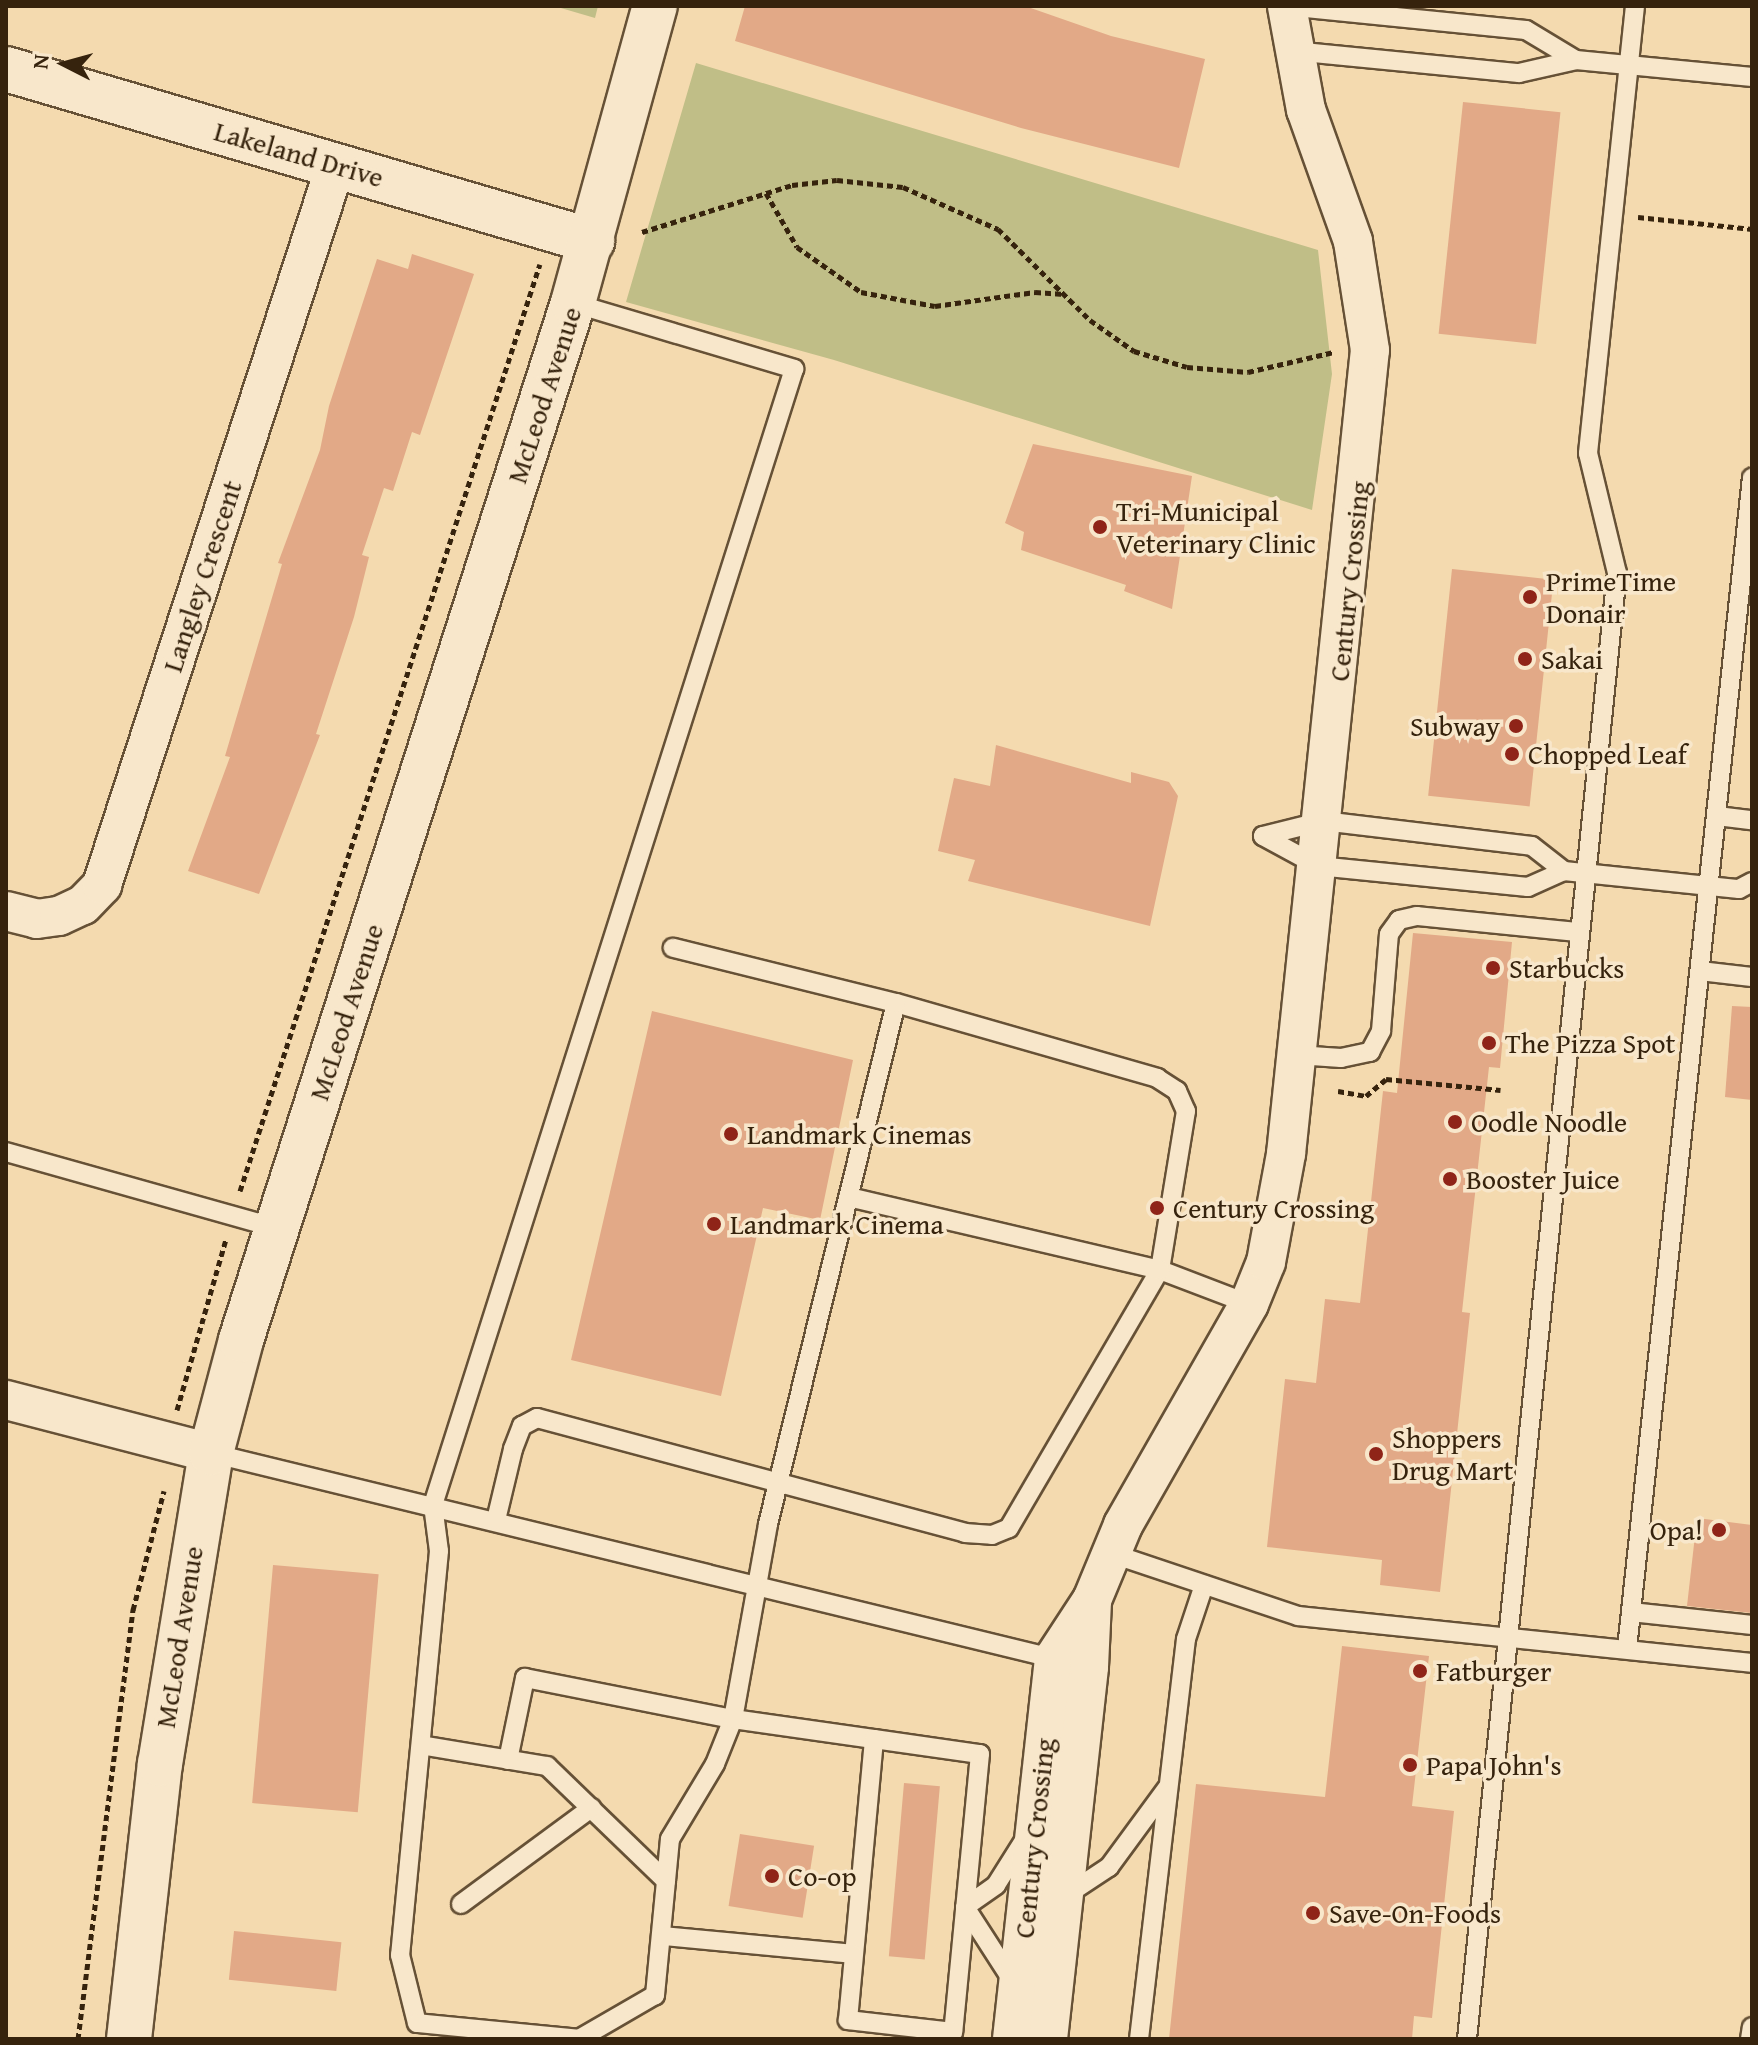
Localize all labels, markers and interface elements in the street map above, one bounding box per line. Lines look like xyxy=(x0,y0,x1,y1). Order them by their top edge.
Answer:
north arrow xyxy=(24,24,104,104)
text: N xyxy=(23,52,57,70)
street label: Lakeland Drive xyxy=(211,114,387,194)
street label: McLeod Avenue xyxy=(500,303,588,487)
street label: Langley Crescent xyxy=(155,476,249,676)
street label: Century Crossing xyxy=(1322,479,1376,683)
place label: Tri-Municipal Veterinary Clinic xyxy=(1116,494,1316,560)
marker: Tri-Municipal Veterinary Clinic xyxy=(1091,518,1109,536)
place label: PrimeTime Donair xyxy=(1546,564,1676,630)
marker: PrimeTime Donair xyxy=(1521,588,1539,606)
place label: Sakai xyxy=(1541,642,1603,676)
marker: Sakai xyxy=(1516,650,1534,668)
place label: Subway xyxy=(1410,709,1500,743)
marker: Subway xyxy=(1507,717,1525,735)
place label: Chopped Leaf xyxy=(1528,737,1687,771)
marker: Chopped Leaf xyxy=(1503,745,1521,763)
street label: McLeod Avenue xyxy=(302,920,390,1104)
place label: Starbucks xyxy=(1509,951,1624,985)
marker: Starbucks xyxy=(1484,959,1502,977)
place label: The Pizza Spot xyxy=(1505,1026,1675,1060)
marker: The Pizza Spot xyxy=(1480,1034,1498,1052)
place label: Oodle Noodle xyxy=(1471,1105,1627,1139)
marker: Oodle Noodle xyxy=(1446,1113,1464,1131)
place label: Landmark Cinemas xyxy=(747,1117,972,1151)
marker: Landmark Cinemas xyxy=(722,1125,740,1143)
place label: Booster Juice xyxy=(1466,1162,1620,1196)
marker: Booster Juice xyxy=(1441,1170,1459,1188)
place label: Century Crossing xyxy=(1173,1191,1374,1225)
marker: Century Crossing xyxy=(1148,1199,1166,1217)
place label: Landmark Cinema xyxy=(730,1207,944,1241)
marker: Landmark Cinema xyxy=(705,1215,723,1233)
place label: Shoppers Drug Mart xyxy=(1392,1421,1513,1487)
marker: Shoppers Drug Mart xyxy=(1367,1445,1385,1463)
place label: Opa! xyxy=(1650,1513,1703,1547)
marker: Opa! xyxy=(1710,1521,1728,1539)
street label: McLeod Avenue xyxy=(148,1544,210,1730)
place label: Fatburger xyxy=(1436,1654,1551,1688)
marker: Fatburger xyxy=(1411,1662,1429,1680)
street label: Century Crossing xyxy=(1007,1736,1061,1940)
place label: Papa John's xyxy=(1426,1748,1562,1782)
marker: Papa John's xyxy=(1401,1756,1419,1774)
place label: Co-op xyxy=(788,1859,857,1893)
marker: Co-op xyxy=(763,1867,781,1885)
place label: Save-On-Foods xyxy=(1329,1896,1501,1930)
marker: Save-On-Foods xyxy=(1304,1904,1322,1922)

